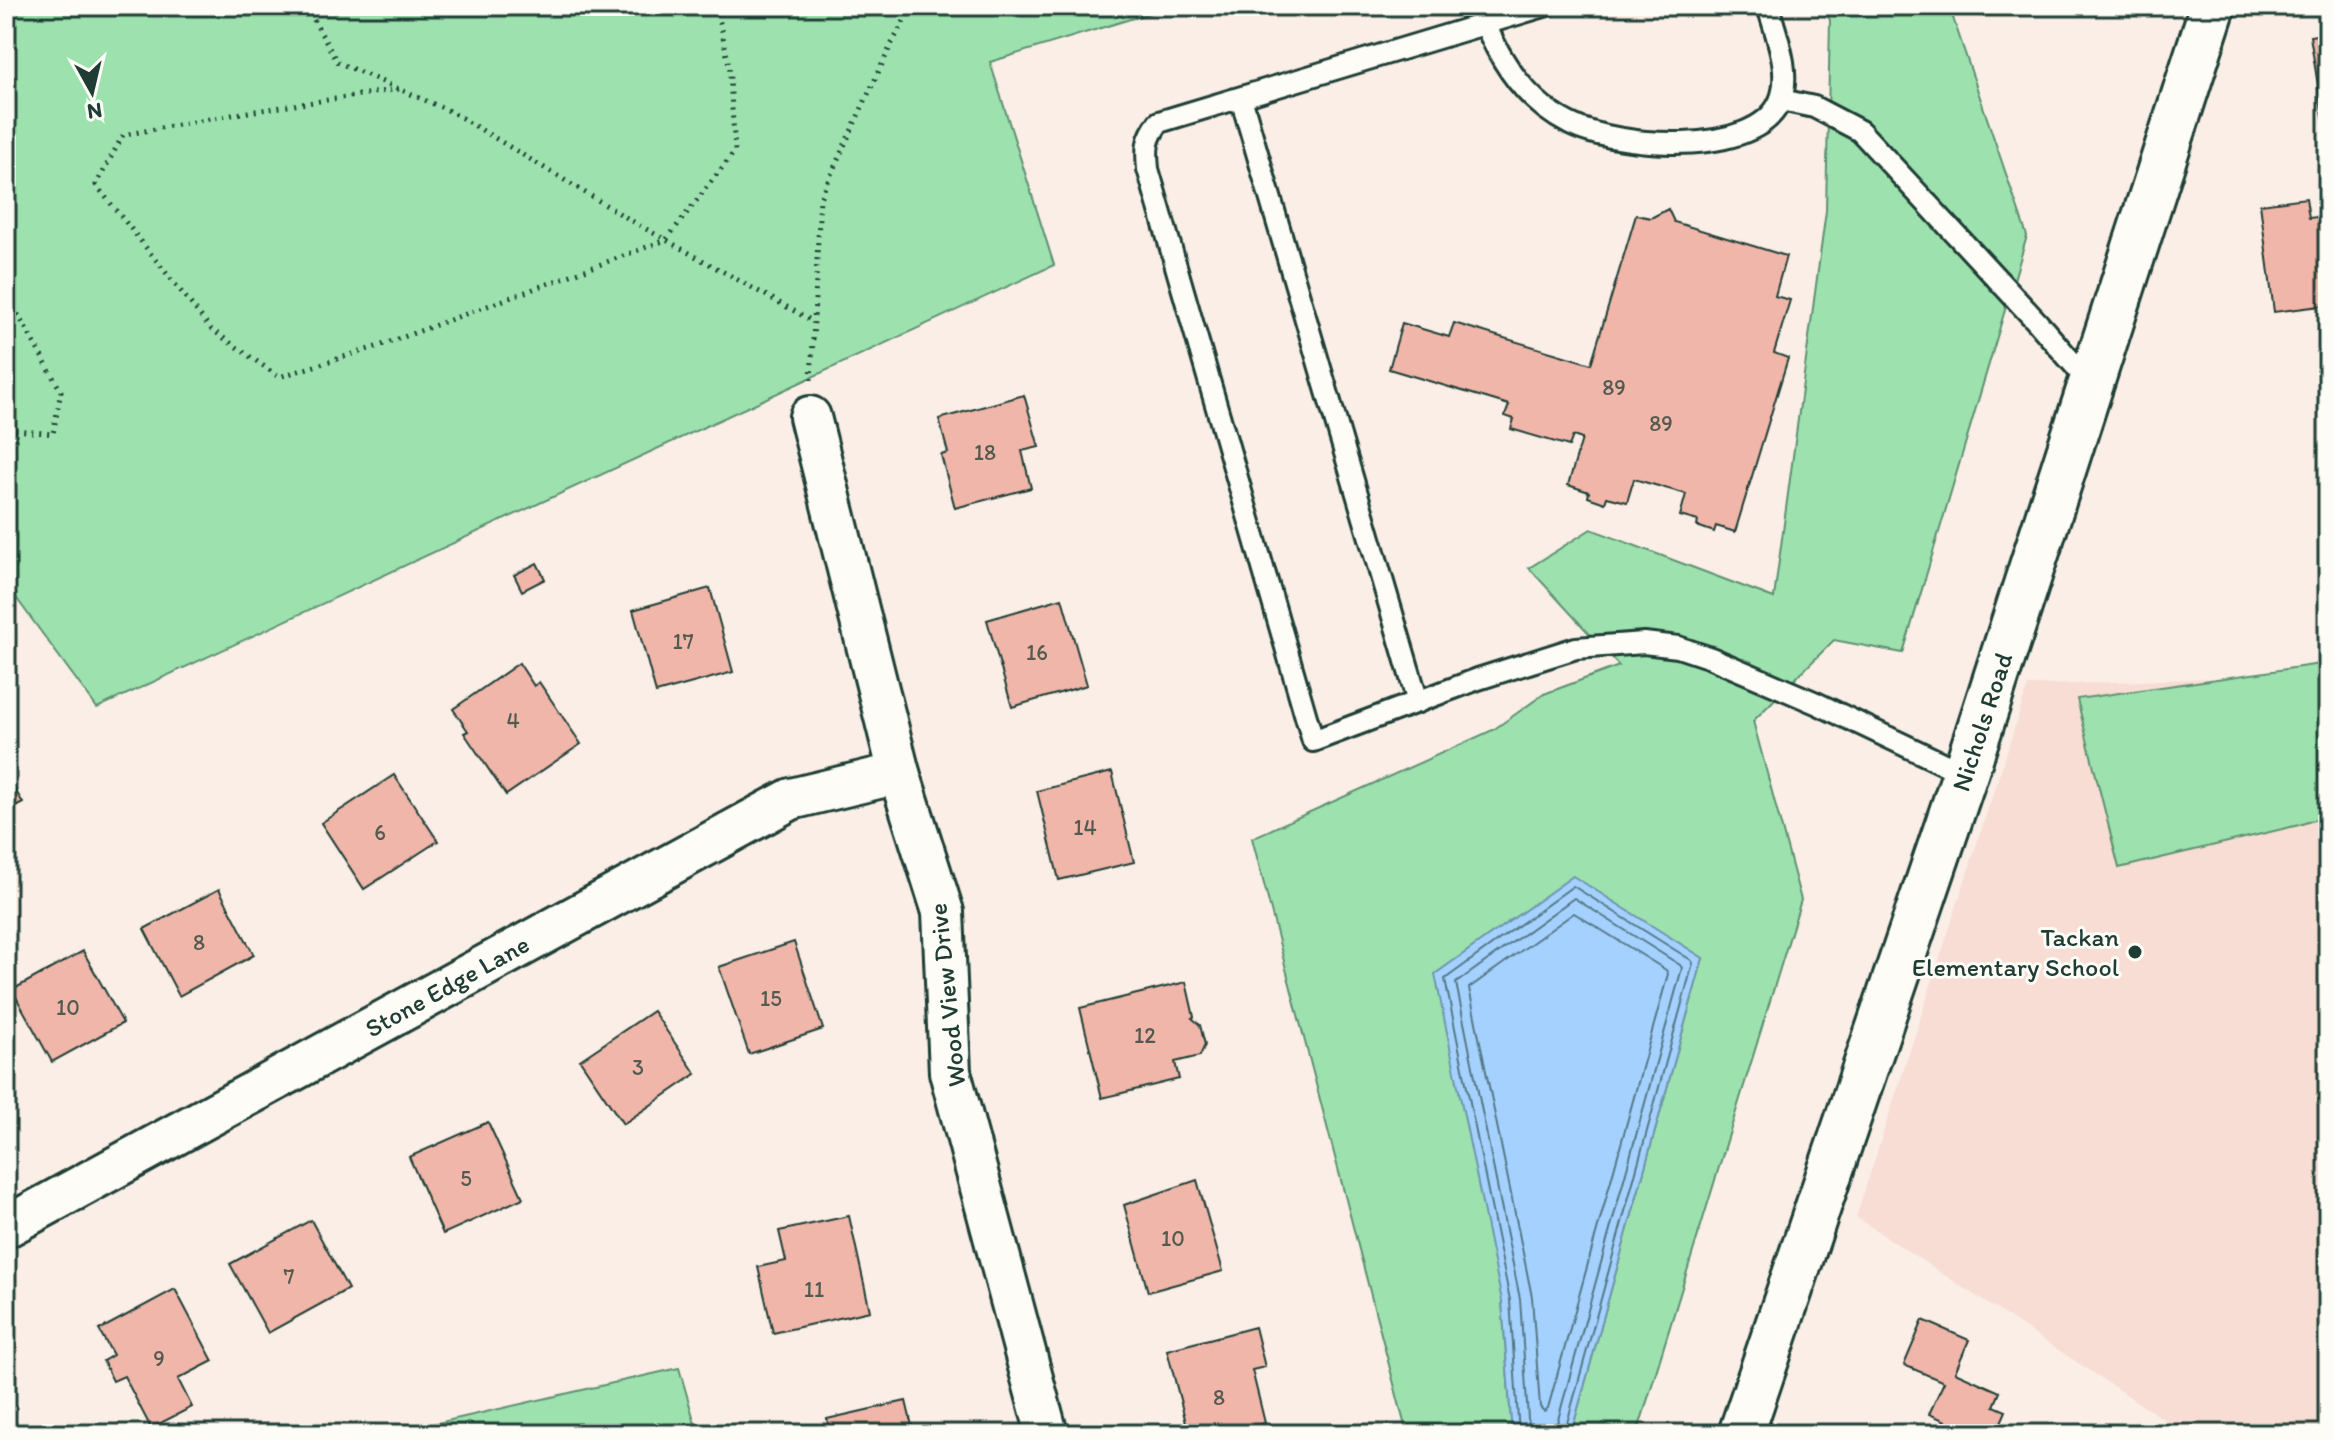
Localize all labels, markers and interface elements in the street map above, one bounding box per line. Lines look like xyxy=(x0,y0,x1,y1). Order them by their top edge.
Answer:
north arrow xyxy=(52,52,132,132)
text: N xyxy=(85,97,104,126)
house number: 89 xyxy=(1602,374,1626,401)
house number: 89 xyxy=(1649,410,1673,437)
house number: 18 xyxy=(974,439,996,466)
house number: 17 xyxy=(672,628,694,655)
house number: 16 xyxy=(1026,639,1048,666)
street label: Nichols Road xyxy=(1945,648,2019,795)
house number: 4 xyxy=(506,707,520,734)
house number: 14 xyxy=(1073,814,1097,841)
house number: 6 xyxy=(374,819,386,846)
street label: Wood View Drive xyxy=(921,901,973,1089)
place label: Tackan Elementary School xyxy=(1912,921,2119,983)
street label: Stone Edge Lane xyxy=(359,928,535,1044)
house number: 8 xyxy=(193,929,205,956)
marker: Tackan Elementary School xyxy=(2126,943,2144,961)
house number: 15 xyxy=(760,985,782,1012)
house number: 10 xyxy=(56,994,80,1021)
house number: 12 xyxy=(1134,1022,1156,1049)
house number: 3 xyxy=(632,1054,644,1081)
house number: 5 xyxy=(460,1165,472,1192)
house number: 10 xyxy=(1161,1225,1185,1252)
house number: 7 xyxy=(284,1263,295,1290)
house number: 11 xyxy=(804,1276,824,1303)
house number: 9 xyxy=(153,1345,165,1372)
house number: 8 xyxy=(1213,1384,1225,1411)

